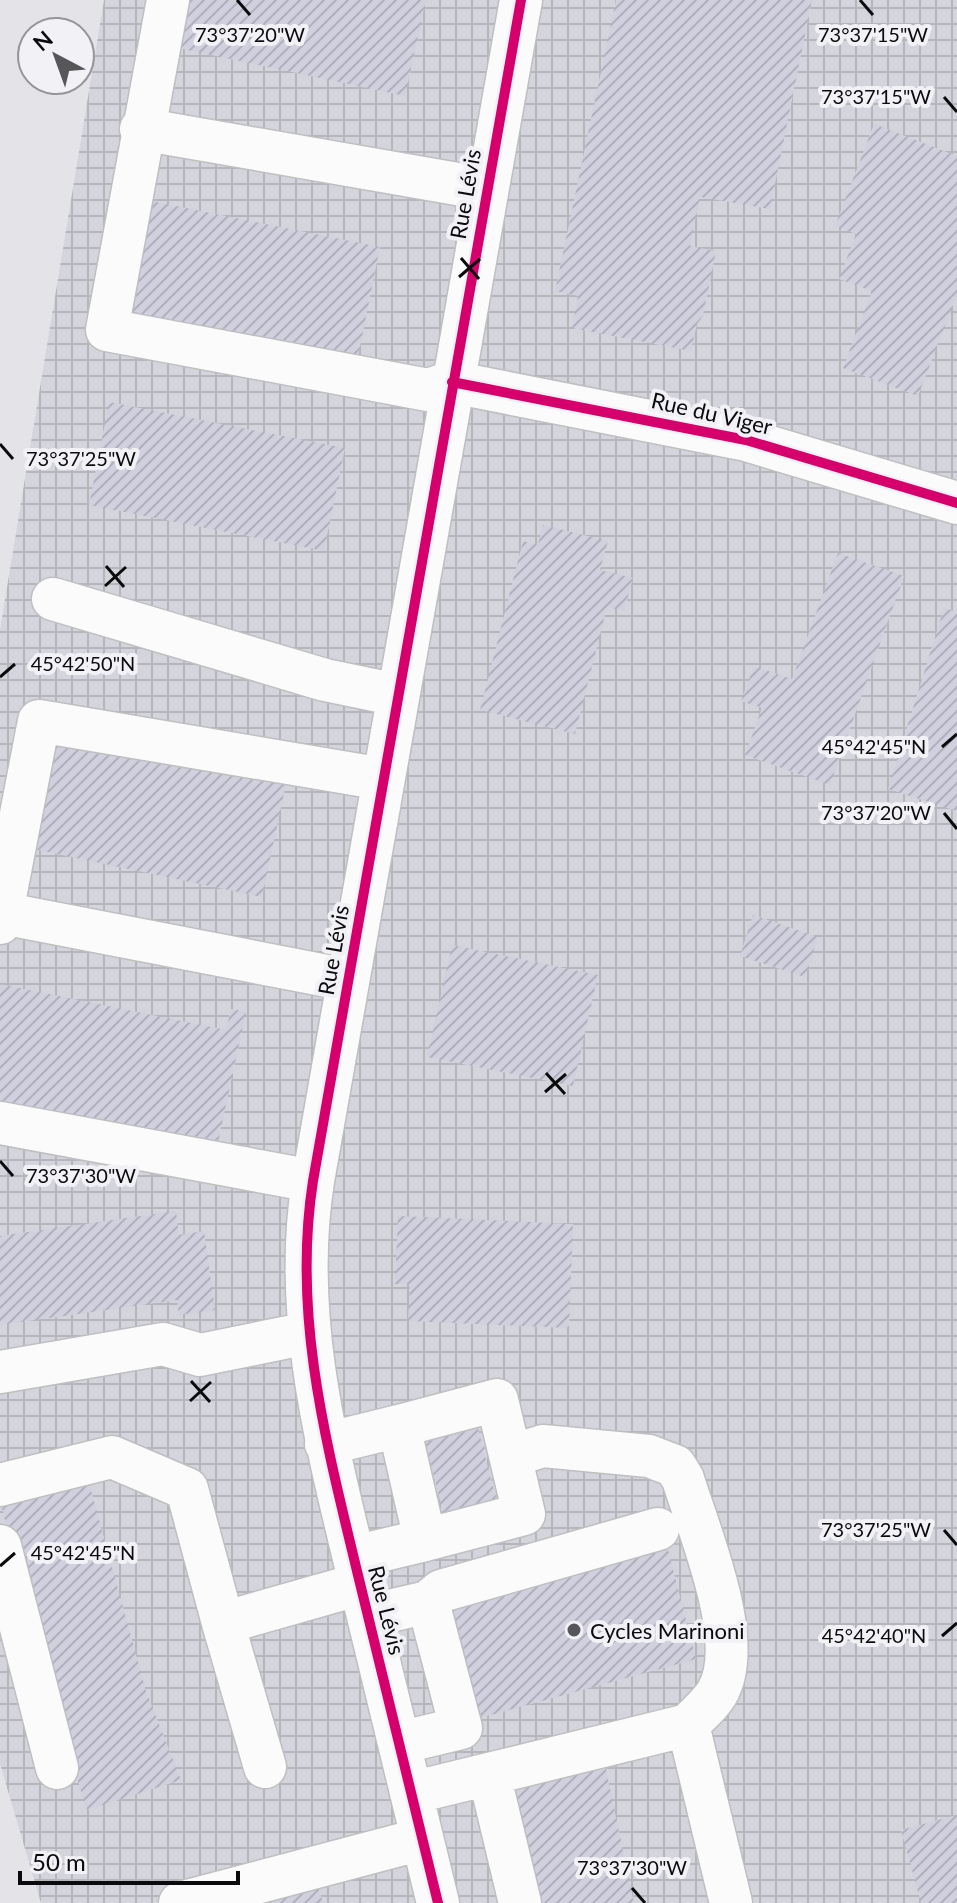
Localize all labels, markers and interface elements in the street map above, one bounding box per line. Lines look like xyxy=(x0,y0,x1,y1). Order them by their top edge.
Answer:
north arrow xyxy=(16,16,96,96)
text: 73°37'20"W xyxy=(195,22,305,46)
text: 73°37'15"W xyxy=(818,22,928,46)
text: N xyxy=(27,25,58,56)
text: 73°37'15"W xyxy=(821,84,931,108)
street label: Rue Lévis xyxy=(444,147,486,241)
street label: Rue du Viger xyxy=(649,386,775,440)
text: 73°37'25"W xyxy=(26,446,136,470)
text: 45°42'50"N xyxy=(31,651,135,675)
text: 45°42'45"N xyxy=(822,734,926,758)
text: 73°37'20"W xyxy=(821,800,931,824)
street label: Rue Lévis xyxy=(312,903,354,997)
text: 73°37'30"W xyxy=(26,1163,136,1187)
text: 73°37'25"W xyxy=(821,1517,931,1541)
text: 45°42'45"N xyxy=(31,1540,135,1564)
street label: Rue Lévis xyxy=(363,1563,411,1657)
place label: Cycles Marinoni xyxy=(590,1617,744,1644)
marker: Cycles Marinoni xyxy=(565,1621,583,1639)
text: 45°42'40"N xyxy=(822,1623,926,1647)
scale bar xyxy=(20,1835,238,1885)
text: 50 m xyxy=(32,1847,86,1876)
text: 73°37'30"W xyxy=(577,1855,687,1879)

